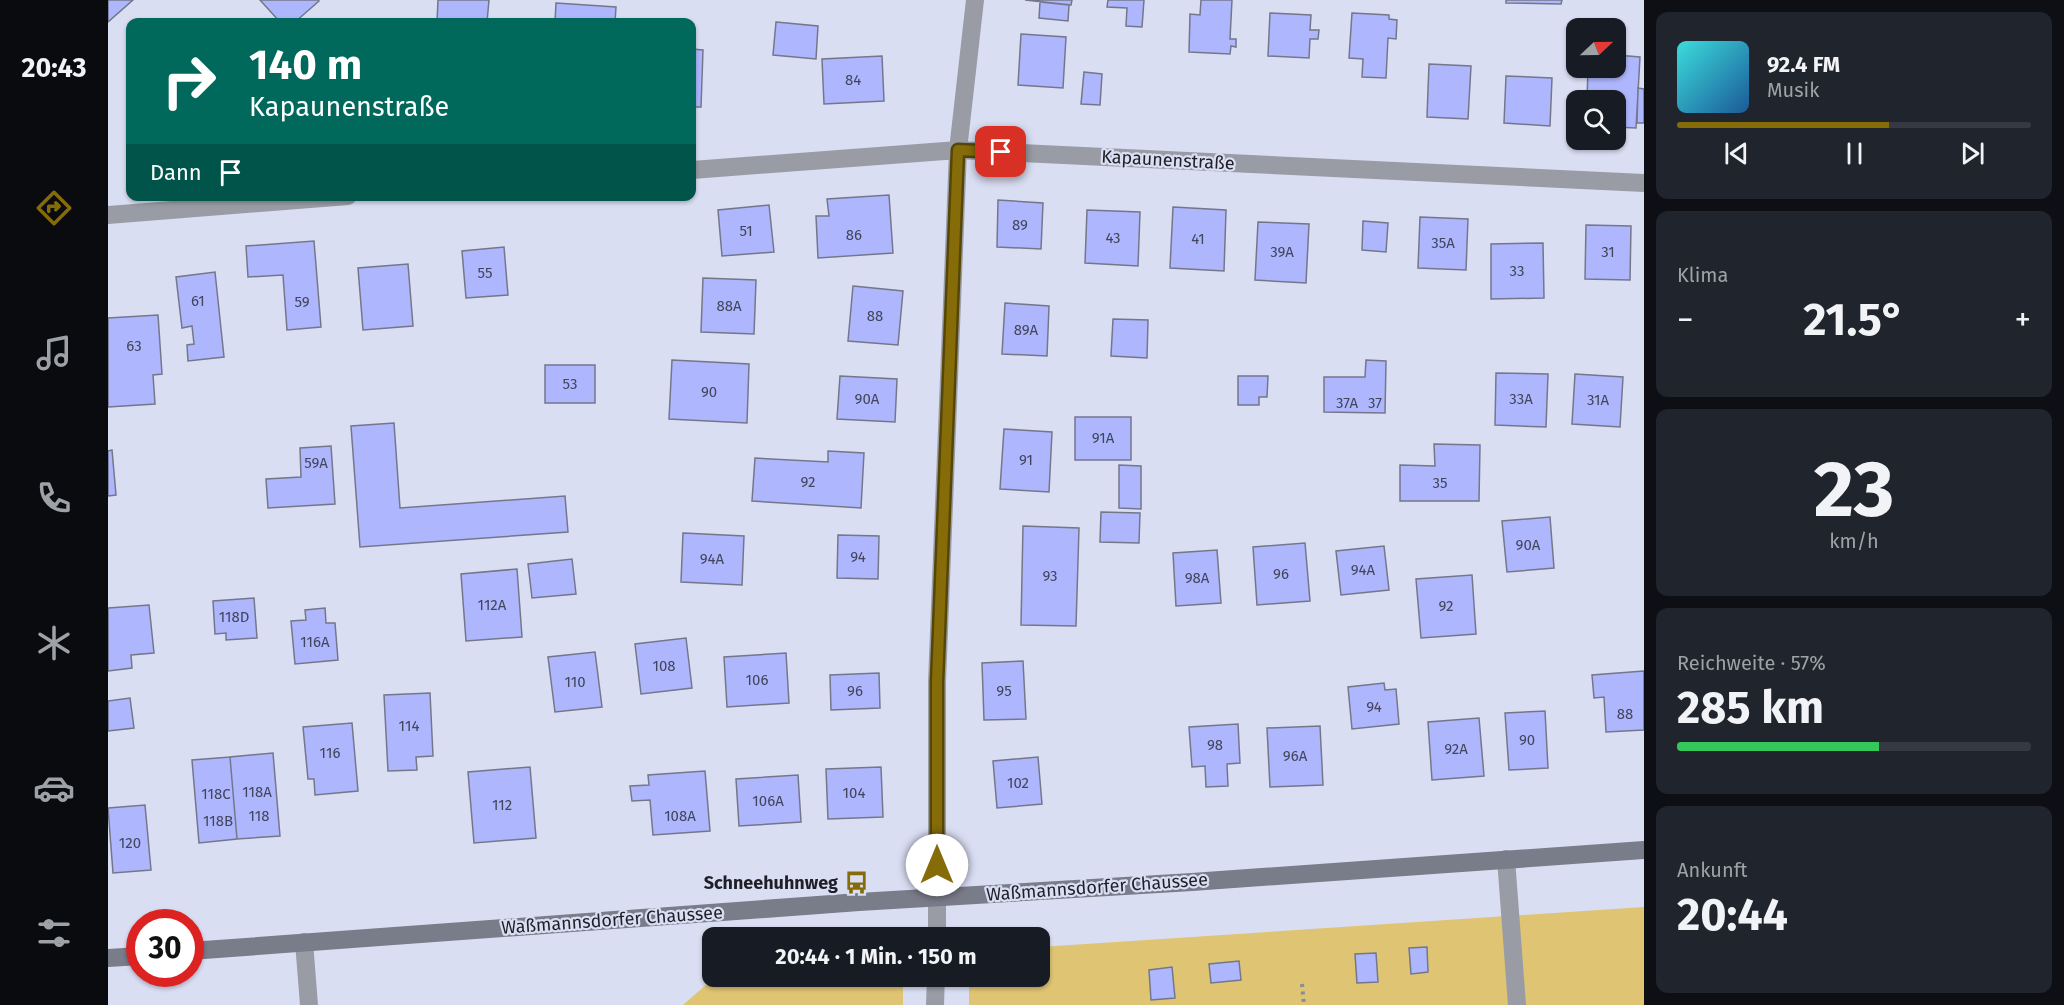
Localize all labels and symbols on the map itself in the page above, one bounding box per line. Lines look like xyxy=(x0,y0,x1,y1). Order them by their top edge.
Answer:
north arrow xyxy=(1566,18,1626,78)
house number: 84 xyxy=(845,71,861,89)
pin xyxy=(975,126,1026,177)
street label: Kapaunenstraße xyxy=(1101,146,1235,174)
house number: 89 xyxy=(1012,216,1028,234)
house number: 51 xyxy=(739,222,753,240)
house number: 86 xyxy=(846,226,862,244)
house number: 43 xyxy=(1105,229,1121,247)
house number: 41 xyxy=(1191,230,1205,248)
house number: 35A xyxy=(1431,234,1455,252)
house number: 39A xyxy=(1270,243,1294,261)
house number: 31 xyxy=(1601,243,1615,261)
house number: 33 xyxy=(1510,262,1524,280)
house number: 55 xyxy=(478,264,492,282)
house number: 61 xyxy=(191,292,205,310)
house number: 59 xyxy=(294,293,310,311)
house number: 88A xyxy=(716,297,742,315)
house number: 88 xyxy=(867,307,883,325)
house number: 89A xyxy=(1014,321,1039,339)
house number: 63 xyxy=(126,337,142,355)
house number: 53 xyxy=(563,375,577,393)
house number: 90 xyxy=(701,383,717,401)
house number: 90A xyxy=(855,390,880,408)
house number: 33A xyxy=(1509,390,1533,408)
house number: 31A xyxy=(1587,391,1610,409)
house number: 37A xyxy=(1336,394,1359,412)
house number: 37 xyxy=(1368,394,1382,412)
house number: 91A xyxy=(1092,429,1115,447)
house number: 91 xyxy=(1019,451,1033,469)
house number: 59A xyxy=(304,454,328,472)
house number: 92 xyxy=(801,473,815,491)
house number: 35 xyxy=(1432,474,1448,492)
house number: 90A xyxy=(1516,536,1541,554)
house number: 94 xyxy=(850,548,866,566)
house number: 94A xyxy=(700,550,725,568)
house number: 94A xyxy=(1351,561,1376,579)
house number: 96 xyxy=(1273,565,1289,583)
house number: 93 xyxy=(1042,567,1058,585)
house number: 98A xyxy=(1185,569,1210,587)
house number: 112A xyxy=(478,596,507,614)
house number: 92 xyxy=(1439,597,1453,615)
house number: 118D xyxy=(219,608,249,626)
house number: 116A xyxy=(300,633,330,651)
house number: 108 xyxy=(652,657,676,675)
house number: 106 xyxy=(746,671,768,689)
house number: 110 xyxy=(564,673,586,691)
house number: 96 xyxy=(847,682,863,700)
house number: 95 xyxy=(996,682,1012,700)
house number: 94 xyxy=(1366,698,1382,716)
house number: 88 xyxy=(1617,705,1633,723)
house number: 114 xyxy=(399,717,419,735)
house number: 90 xyxy=(1519,731,1535,749)
house number: 98 xyxy=(1207,736,1223,754)
house number: 92A xyxy=(1444,740,1468,758)
house number: 116 xyxy=(320,744,340,762)
house number: 96A xyxy=(1283,747,1308,765)
house number: 102 xyxy=(1007,774,1029,792)
house number: 118A xyxy=(242,783,272,801)
house number: 104 xyxy=(843,784,865,802)
house number: 118C xyxy=(201,785,231,803)
house number: 106A xyxy=(752,792,784,810)
house number: 112 xyxy=(492,796,512,814)
house number: 118 xyxy=(248,807,270,825)
house number: 108A xyxy=(664,807,696,825)
house number: 118B xyxy=(203,812,233,830)
position arrow xyxy=(905,833,969,897)
house number: 120 xyxy=(119,834,141,852)
street label: Waßmannsdorfer Chaussee xyxy=(985,868,1209,906)
bus stop icon: Schneehuhnweg xyxy=(843,870,869,896)
place label: Schneehuhnweg xyxy=(704,872,838,894)
street label: Waßmannsdorfer Chaussee xyxy=(500,901,724,939)
speed limit sign: 30 xyxy=(126,909,204,987)

